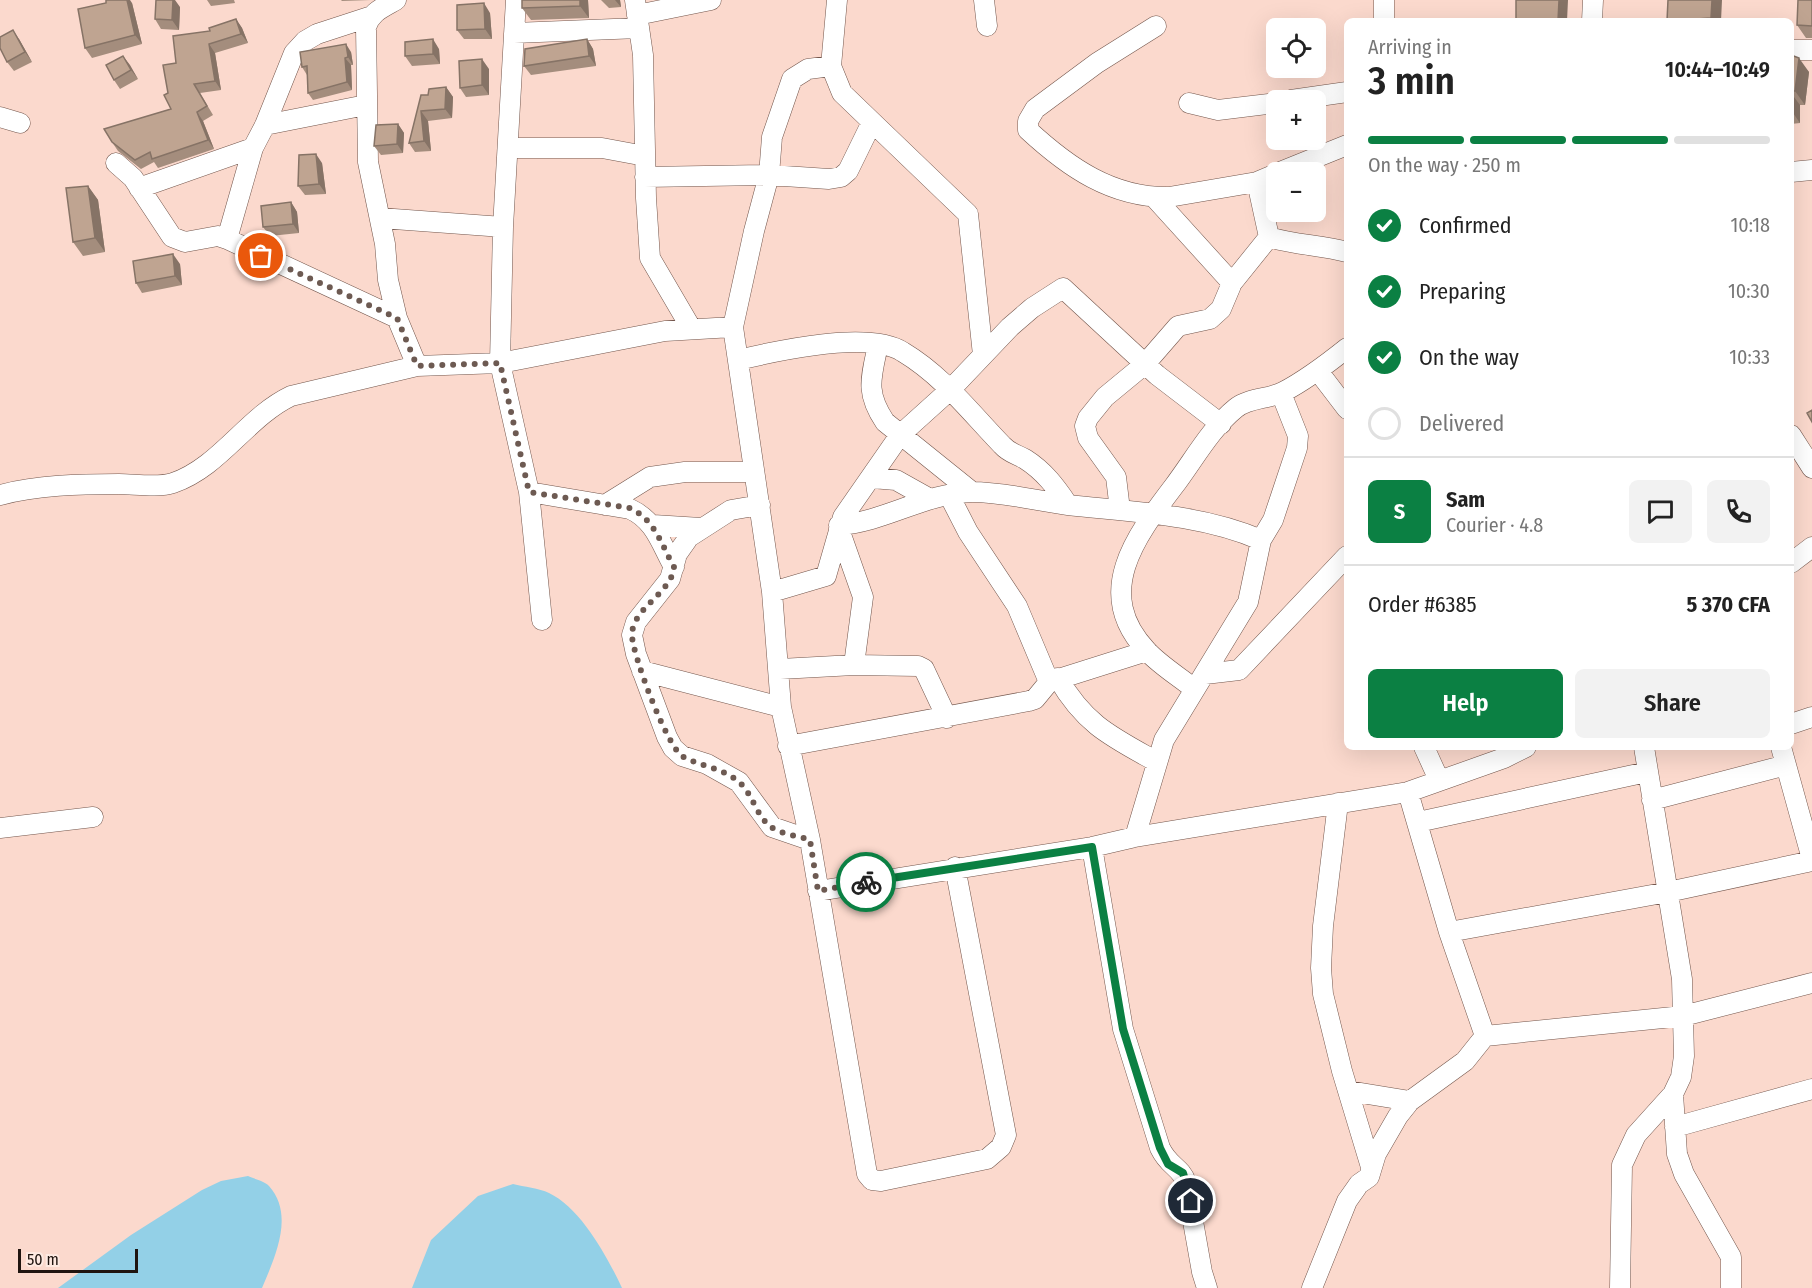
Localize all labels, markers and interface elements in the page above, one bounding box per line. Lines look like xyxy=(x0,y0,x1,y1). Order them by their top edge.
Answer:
map controls xyxy=(1266,18,1326,222)
button: locate xyxy=(1266,18,1326,78)
text: Arriving in xyxy=(1368,35,1452,59)
text: 10:44–10:49 xyxy=(1665,56,1770,83)
text: 3 min xyxy=(1368,58,1455,104)
button: + xyxy=(1266,90,1326,150)
text: On the way · 250 m xyxy=(1368,153,1521,177)
button: − xyxy=(1266,162,1326,222)
icon: check xyxy=(1368,209,1401,242)
text: Confirmed xyxy=(1419,212,1512,239)
text: 10:18 xyxy=(1731,213,1770,237)
pin xyxy=(235,230,286,281)
icon: bag xyxy=(244,239,277,272)
icon: check xyxy=(1368,275,1401,308)
text: Preparing xyxy=(1419,278,1505,305)
text: 10:30 xyxy=(1728,279,1770,303)
icon: check xyxy=(1368,341,1401,374)
text: On the way xyxy=(1419,344,1519,371)
text: 10:33 xyxy=(1729,345,1770,369)
text: Delivered xyxy=(1419,410,1504,437)
button: chat xyxy=(1629,480,1692,543)
button: phone xyxy=(1707,480,1770,543)
text: Sam xyxy=(1446,486,1485,513)
text: S xyxy=(1394,498,1405,525)
text: Courier · 4.8 xyxy=(1446,513,1543,537)
text: Order #6385 xyxy=(1368,591,1477,618)
text: 5 370 CFA xyxy=(1686,591,1770,618)
button: Help xyxy=(1368,669,1563,738)
button: Share xyxy=(1575,669,1770,738)
courier xyxy=(836,852,896,912)
icon: bike xyxy=(850,866,883,899)
pin xyxy=(1165,1175,1216,1226)
icon: home xyxy=(1174,1184,1207,1217)
scale bar xyxy=(18,1246,138,1274)
text: 50 m xyxy=(27,1250,59,1269)

